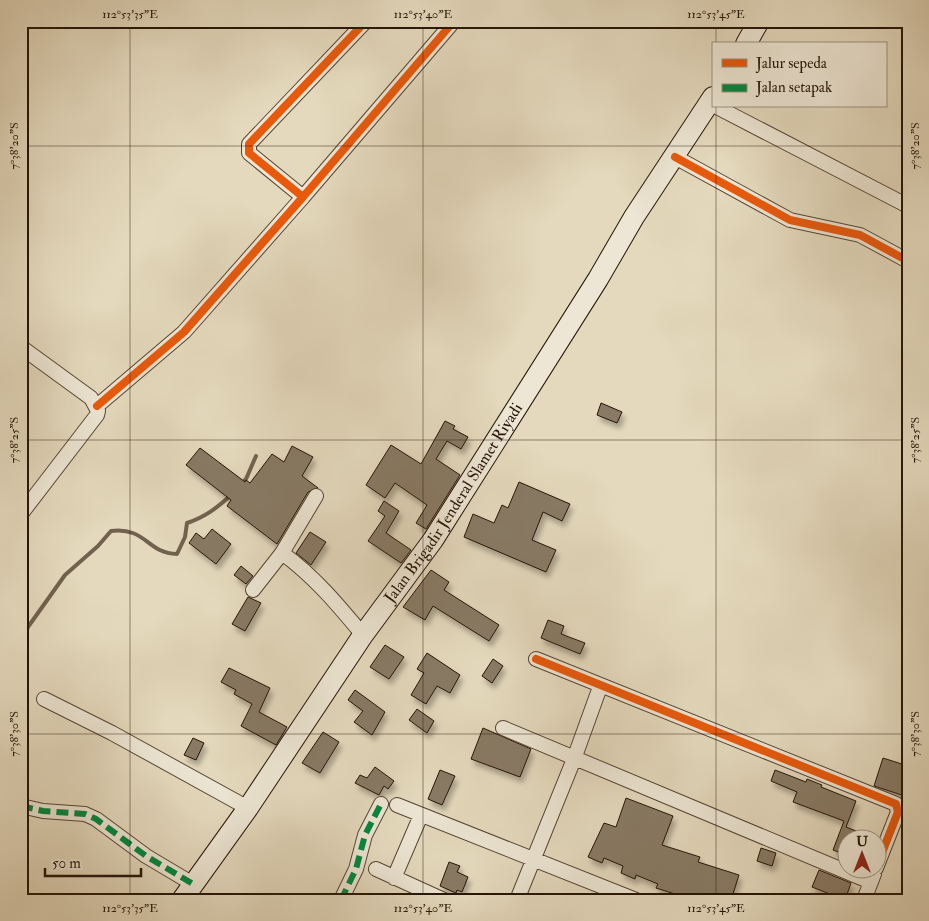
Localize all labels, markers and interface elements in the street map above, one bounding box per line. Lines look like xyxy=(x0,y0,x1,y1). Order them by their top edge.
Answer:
text: 112°53'35"E xyxy=(102,7,158,22)
text: 112°53'40"E xyxy=(394,7,453,22)
text: 112°53'45"E xyxy=(687,7,745,22)
legend xyxy=(712,42,886,108)
text: Jalur sepeda xyxy=(755,54,828,74)
text: Jalan setapak xyxy=(755,78,832,98)
text: 7°38'20"S xyxy=(7,122,22,170)
text: 7°38'20"S xyxy=(908,122,923,170)
street label: Jalan Brigadir Jenderal Slamet Riyadi xyxy=(379,399,527,608)
text: 7°38'25"S xyxy=(7,417,22,463)
text: 7°38'25"S xyxy=(908,417,923,463)
text: 7°38'30"S xyxy=(7,711,22,757)
text: 7°38'30"S xyxy=(908,711,923,757)
north arrow xyxy=(836,828,886,878)
text: U xyxy=(856,833,868,850)
scale bar xyxy=(45,846,141,878)
text: 50 m xyxy=(52,854,81,873)
text: 112°53'35"E xyxy=(102,901,158,916)
text: 112°53'40"E xyxy=(394,901,453,916)
text: 112°53'45"E xyxy=(687,901,745,916)

